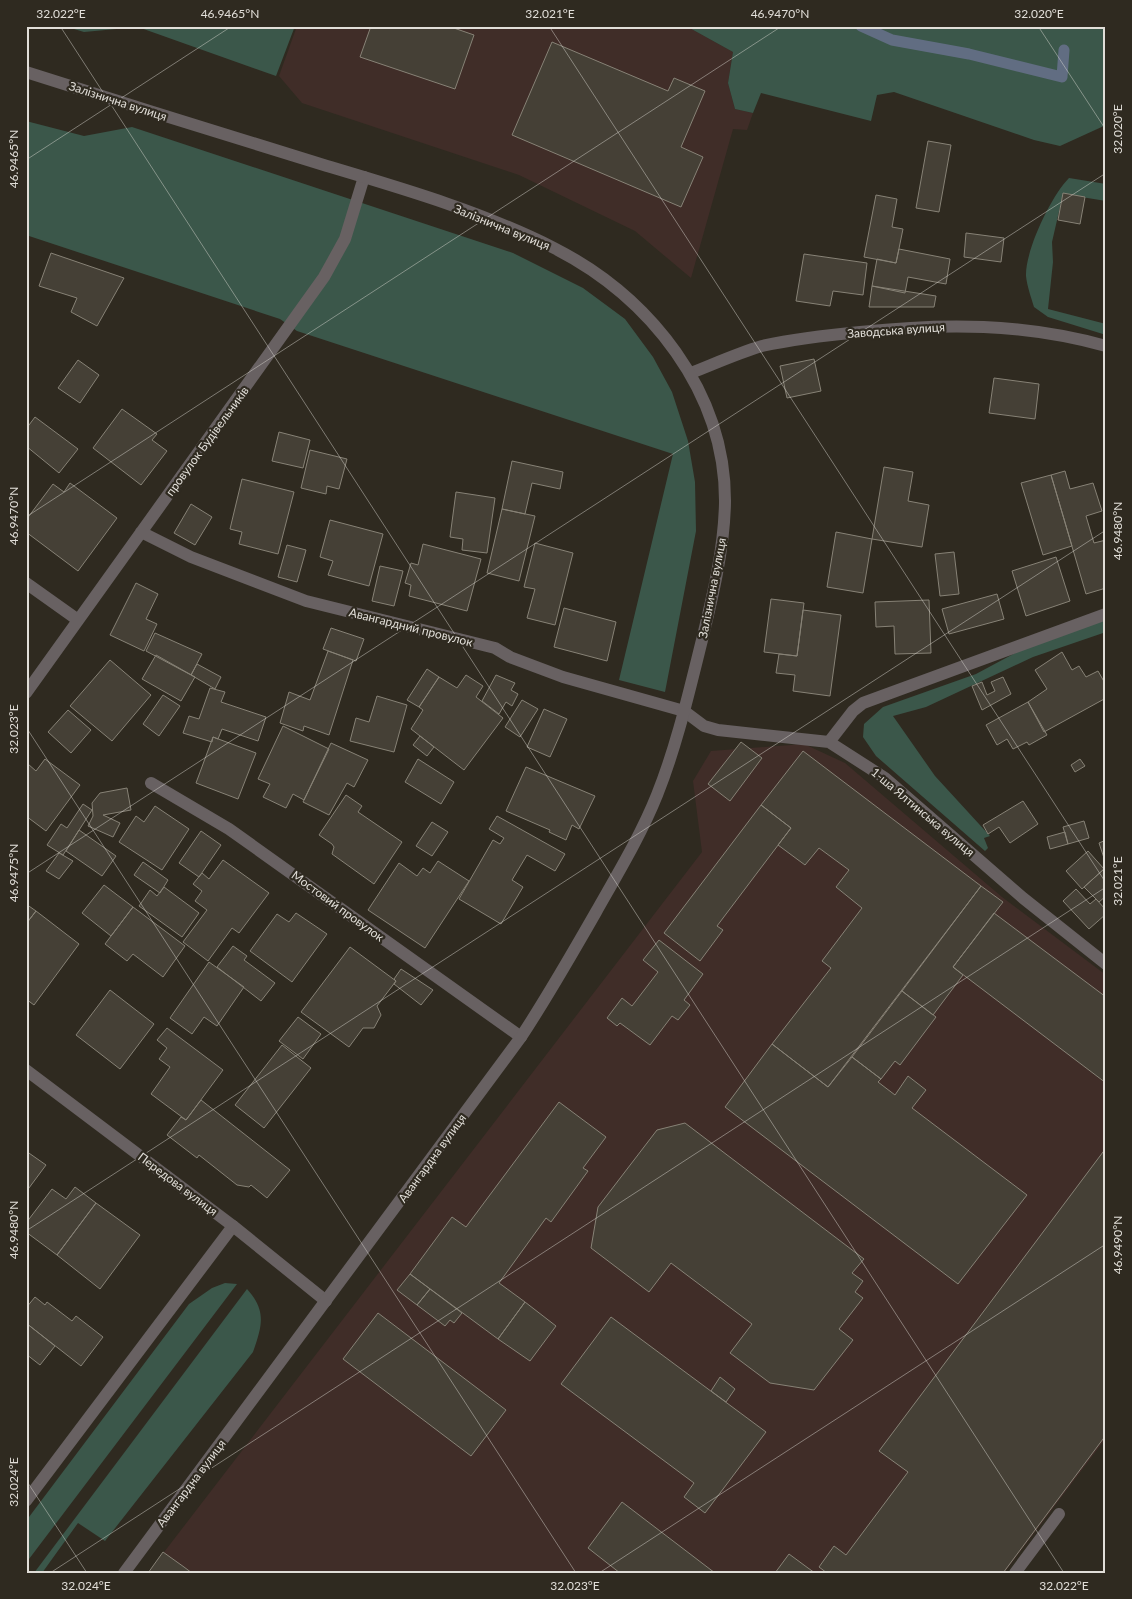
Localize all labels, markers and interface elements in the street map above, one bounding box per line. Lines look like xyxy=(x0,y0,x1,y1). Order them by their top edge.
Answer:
text: 32.022°E xyxy=(36,6,86,21)
text: 46.9465°N xyxy=(201,6,259,21)
text: 32.021°E xyxy=(525,6,575,21)
text: 46.9470°N xyxy=(751,6,809,21)
text: 32.020°E xyxy=(1014,6,1064,21)
street label: Залізнична вулиця xyxy=(67,78,169,124)
text: 32.020°E xyxy=(1110,104,1125,154)
text: 46.9465°N xyxy=(6,130,21,188)
street label: Залізнична вулиця xyxy=(452,201,552,253)
street label: Заводська вулиця xyxy=(847,319,945,341)
street label: провулок Будівельників xyxy=(162,383,252,499)
text: 46.9470°N xyxy=(6,487,21,545)
text: 46.9480°N xyxy=(1110,502,1125,560)
street label: Залізнична вулиця xyxy=(695,536,729,640)
street label: Авангардний провулок xyxy=(348,604,475,650)
text: 32.023°E xyxy=(6,704,21,754)
street label: 1-ша Ялтинська вулиця xyxy=(868,764,978,860)
text: 46.9475°N xyxy=(6,844,21,902)
text: 32.021°E xyxy=(1110,856,1125,906)
street label: Мостовий провулок xyxy=(289,867,388,945)
street label: Авангардна вулиця xyxy=(395,1111,469,1205)
street label: Передова вулиця xyxy=(135,1149,221,1219)
text: 46.9480°N xyxy=(6,1201,21,1259)
text: 46.9490°N xyxy=(1110,1216,1125,1274)
street label: Авангардна вулиця xyxy=(153,1436,229,1530)
text: 32.024°E xyxy=(6,1457,21,1507)
text: 32.024°E xyxy=(61,1578,111,1593)
text: 32.023°E xyxy=(550,1578,600,1593)
text: 32.022°E xyxy=(1039,1578,1089,1593)

